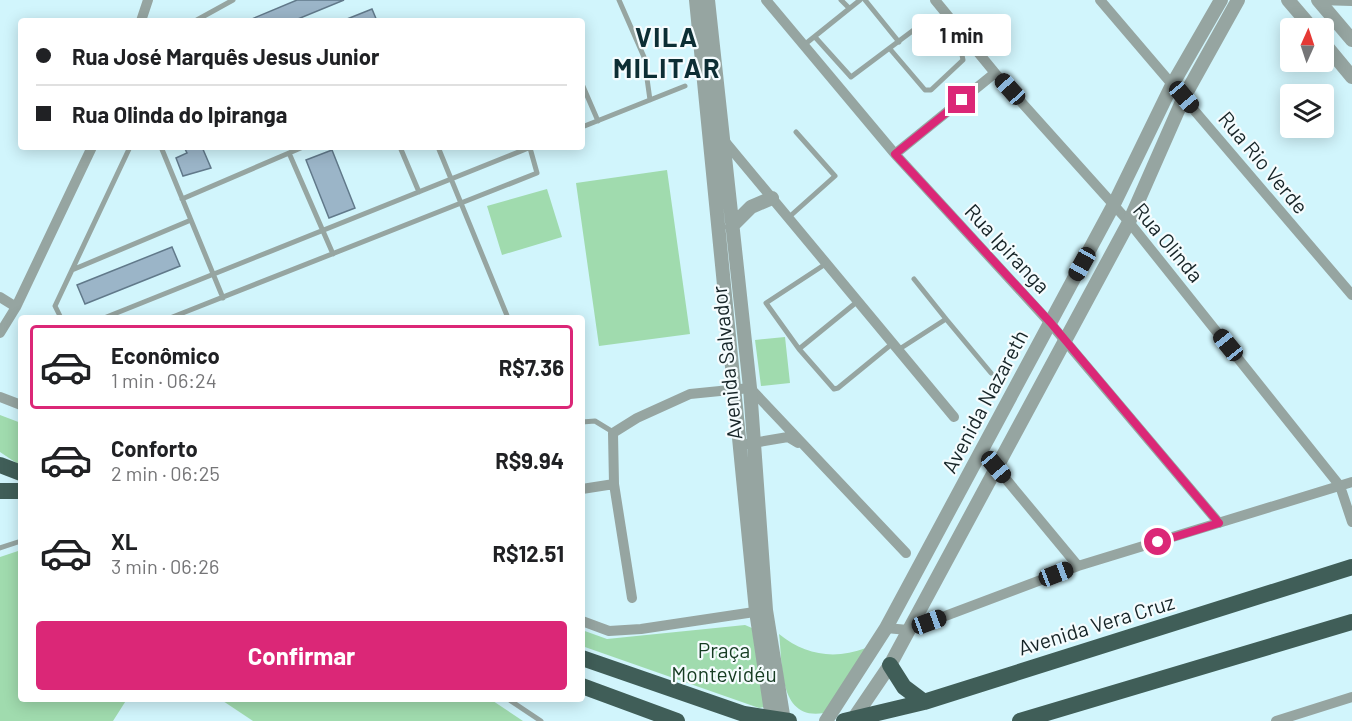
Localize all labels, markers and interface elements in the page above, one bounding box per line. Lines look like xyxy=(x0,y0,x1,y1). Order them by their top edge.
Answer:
callout: 1 min xyxy=(912,13,1012,55)
north arrow xyxy=(1280,18,1334,72)
map controls xyxy=(1280,18,1334,138)
district label: VILA MILITAR xyxy=(613,20,721,83)
text: 1 min xyxy=(940,23,983,47)
text: Rua José Marquês Jesus Junior xyxy=(72,43,379,69)
car xyxy=(991,70,1029,108)
car xyxy=(1166,77,1202,117)
button: layers xyxy=(1280,84,1334,138)
route end xyxy=(948,86,975,113)
text: Rua Olinda do Ipiranga xyxy=(72,101,287,127)
street label: Rua Rio Verde xyxy=(1214,106,1314,218)
street label: Rua Olinda xyxy=(1129,197,1209,287)
street label: Rua Ipiranga xyxy=(960,198,1056,298)
car xyxy=(1065,244,1099,284)
street label: Avenida Salvador xyxy=(705,284,747,441)
street label: Avenida Nazareth xyxy=(936,325,1032,477)
car xyxy=(1210,325,1246,365)
icon: car xyxy=(39,340,93,394)
text: Econômico xyxy=(111,342,220,368)
text: R$7.36 xyxy=(499,354,564,380)
text: 1 min · 06:24 xyxy=(111,368,217,392)
icon: car xyxy=(39,433,93,487)
text: Conforto xyxy=(111,435,198,461)
text: R$9.94 xyxy=(495,447,564,473)
car xyxy=(978,447,1014,487)
text: 2 min · 06:25 xyxy=(111,461,220,485)
icon: car xyxy=(39,526,93,580)
text: XL xyxy=(111,528,137,554)
route start xyxy=(1144,528,1171,555)
text: R$12.51 xyxy=(492,540,564,566)
text: 3 min · 06:26 xyxy=(111,554,219,578)
car xyxy=(1036,559,1076,589)
street label: Avenida Vera Cruz xyxy=(1015,588,1177,660)
car xyxy=(909,607,949,637)
button: Confirmar xyxy=(36,621,567,690)
park label: Praça Montevidéu xyxy=(671,637,777,686)

